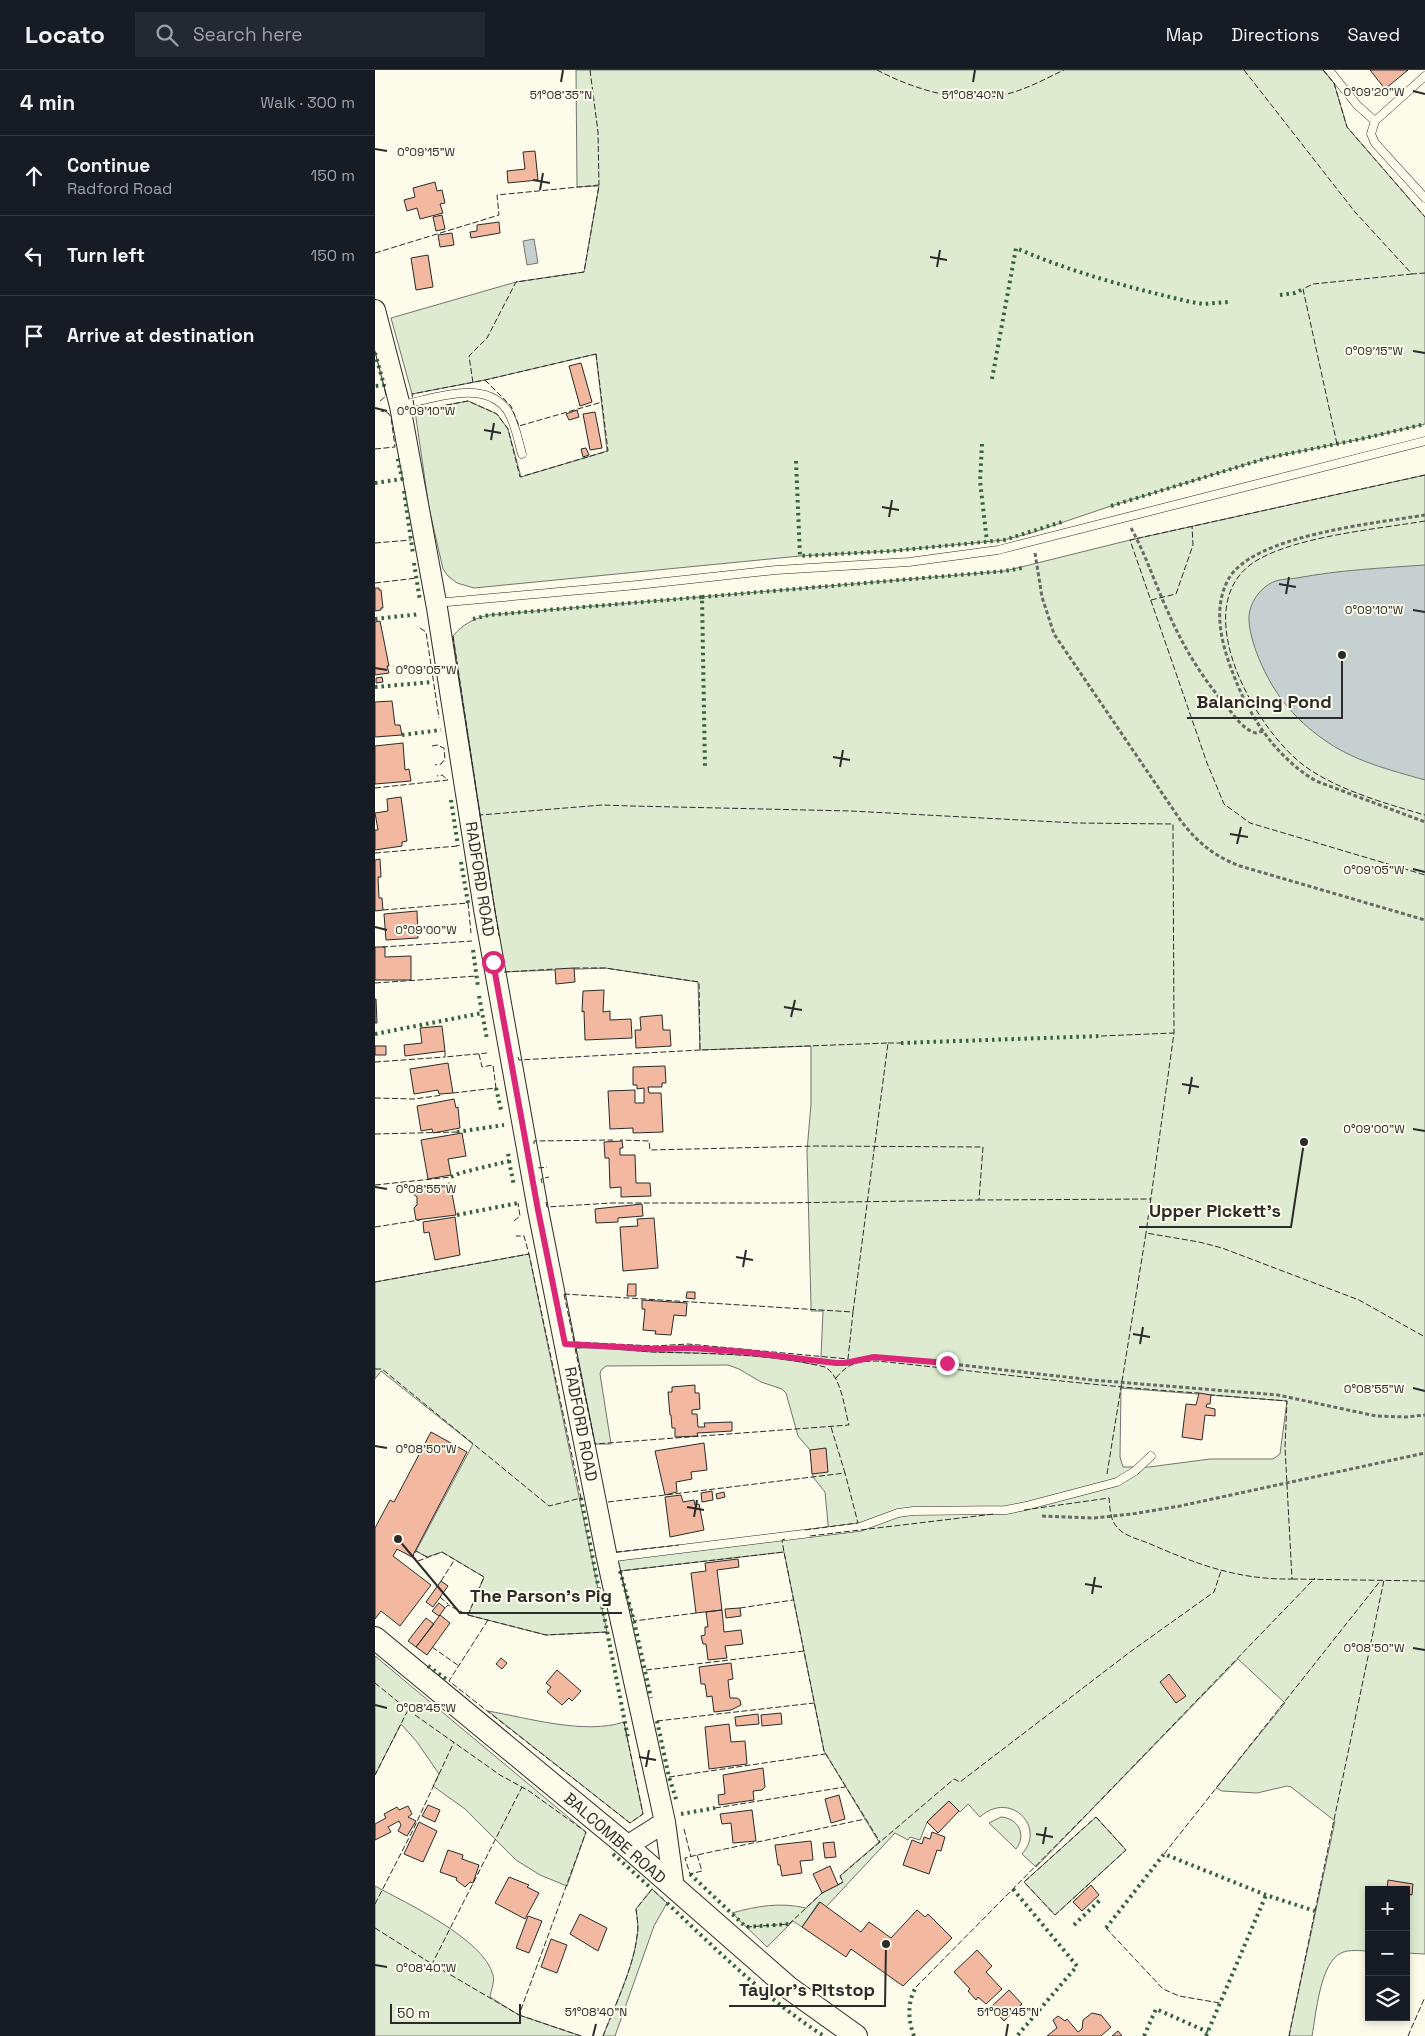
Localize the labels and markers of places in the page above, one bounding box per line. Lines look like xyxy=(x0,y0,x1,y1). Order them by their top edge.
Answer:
callout: Balancing Pond xyxy=(1187,685,1342,718)
callout: Upper Pickett's xyxy=(1139,1194,1291,1227)
callout: The Parson's Pig xyxy=(460,1580,622,1613)
callout: Taylor's Pitstop xyxy=(729,1973,885,2006)

